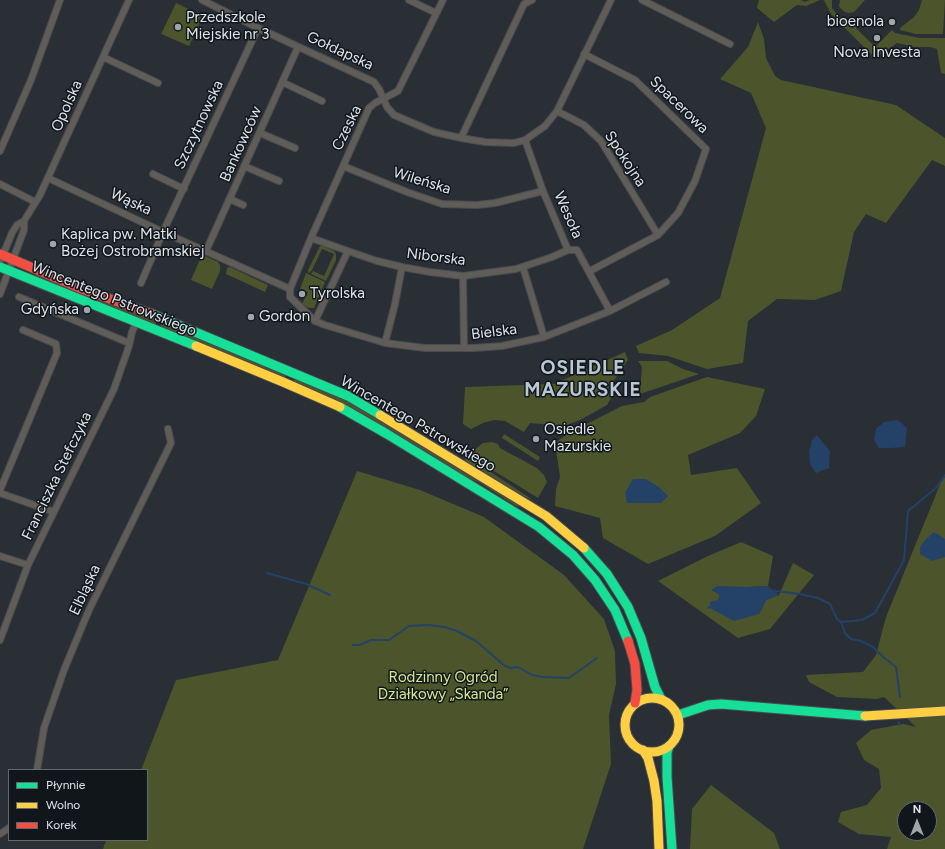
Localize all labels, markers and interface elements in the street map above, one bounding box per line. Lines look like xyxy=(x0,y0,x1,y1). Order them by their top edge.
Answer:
place label: Przedszkole Miejskie nr 3 xyxy=(186,9,269,44)
place label: bioenola xyxy=(827,13,884,31)
marker: bioenola xyxy=(887,17,897,27)
marker: Przedszkole Miejskie nr 3 xyxy=(173,22,183,32)
street label: Gołdapska xyxy=(304,28,376,74)
marker: Nova Investa xyxy=(872,33,882,43)
place label: Nova Investa xyxy=(833,44,921,62)
street label: Spacerowa xyxy=(646,73,712,137)
street label: Opolska xyxy=(48,78,86,134)
street label: Szczytnowska xyxy=(171,78,227,172)
street label: Czeska xyxy=(328,102,366,154)
street label: Bankowców xyxy=(216,103,266,185)
street label: Spokojna xyxy=(600,128,650,190)
street label: Wileńska xyxy=(391,164,453,198)
street label: Wąska xyxy=(108,185,154,219)
street label: Wesoła xyxy=(550,189,586,241)
place label: Kaplica pw. Matki Bożej Ostrobramskiej xyxy=(61,226,204,261)
marker: Kaplica pw. Matki Bożej Ostrobramskiej xyxy=(48,239,58,249)
street label: Niborska xyxy=(405,244,467,270)
street label: Wincentego Pstrowskiego xyxy=(29,258,199,340)
place label: Tyrolska xyxy=(310,285,365,303)
marker: Tyrolska xyxy=(297,289,307,299)
place label: Gdyńska xyxy=(21,301,79,319)
marker: Gdyńska xyxy=(82,305,92,315)
place label: Gordon xyxy=(259,308,310,326)
marker: Gordon xyxy=(246,312,256,322)
street label: Bielska xyxy=(470,320,518,344)
district label: OSIEDLE MAZURSKIE xyxy=(524,357,642,401)
street label: Wincentego Pstrowskiego xyxy=(337,372,499,476)
street label: Franciszka Stefczyka xyxy=(18,409,96,543)
place label: Osiedle Mazurskie xyxy=(544,421,611,456)
marker: Osiedle Mazurskie xyxy=(531,434,541,444)
street label: Elbląska xyxy=(66,562,104,618)
park label: Rodzinny Ogród Działkowy „Skanda” xyxy=(378,669,508,704)
legend xyxy=(8,769,148,841)
text: Płynnie xyxy=(46,778,85,792)
text: Wolno xyxy=(46,798,80,812)
north arrow xyxy=(897,801,937,841)
text: N xyxy=(913,803,921,816)
text: Korek xyxy=(46,818,77,832)

